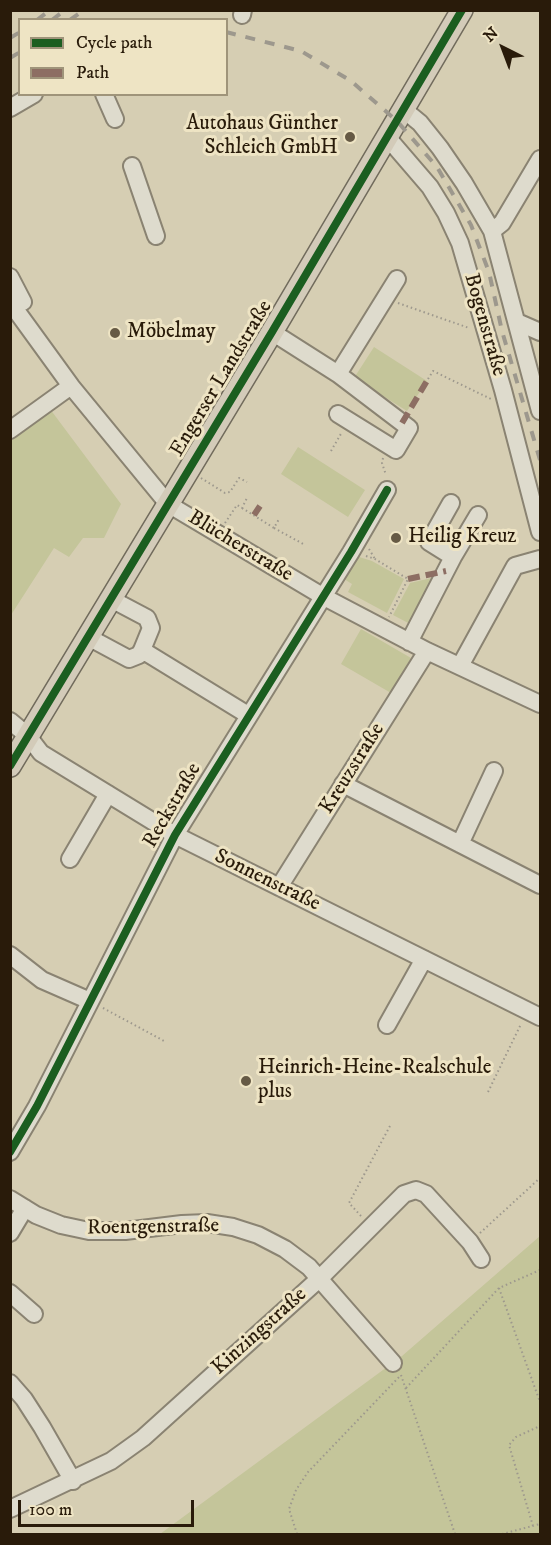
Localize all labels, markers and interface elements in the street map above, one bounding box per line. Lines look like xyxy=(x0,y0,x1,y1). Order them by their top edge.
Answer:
legend xyxy=(18,18,228,96)
north arrow xyxy=(473,18,533,78)
text: N xyxy=(479,23,503,46)
text: Cycle path xyxy=(76,32,153,54)
text: Path xyxy=(76,62,109,84)
place label: Autohaus Günther Schleich GmbH xyxy=(186,112,338,162)
marker: Autohaus Günther Schleich GmbH xyxy=(343,130,357,144)
street label: Bogenstraße xyxy=(457,271,511,379)
street label: Engerser Landstraße xyxy=(165,296,279,462)
place label: Möbelmay xyxy=(127,320,215,346)
marker: Möbelmay xyxy=(108,326,122,340)
street label: Blücherstraße xyxy=(183,506,297,588)
place label: Heilig Kreuz xyxy=(408,525,516,551)
marker: Heilig Kreuz xyxy=(389,531,403,545)
street label: Kreuzstraße xyxy=(315,719,391,819)
street label: Reckstraße xyxy=(139,759,207,853)
street label: Sonnenstraße xyxy=(210,845,324,917)
place label: Heinrich-Heine-Realschule plus xyxy=(258,1056,492,1106)
marker: Heinrich-Heine-Realschule plus xyxy=(239,1074,253,1088)
street label: Roentgenstraße xyxy=(87,1214,219,1242)
street label: Kinzingstraße xyxy=(207,1283,313,1381)
scale bar xyxy=(21,1488,196,1526)
text: 100 m xyxy=(29,1499,72,1521)

